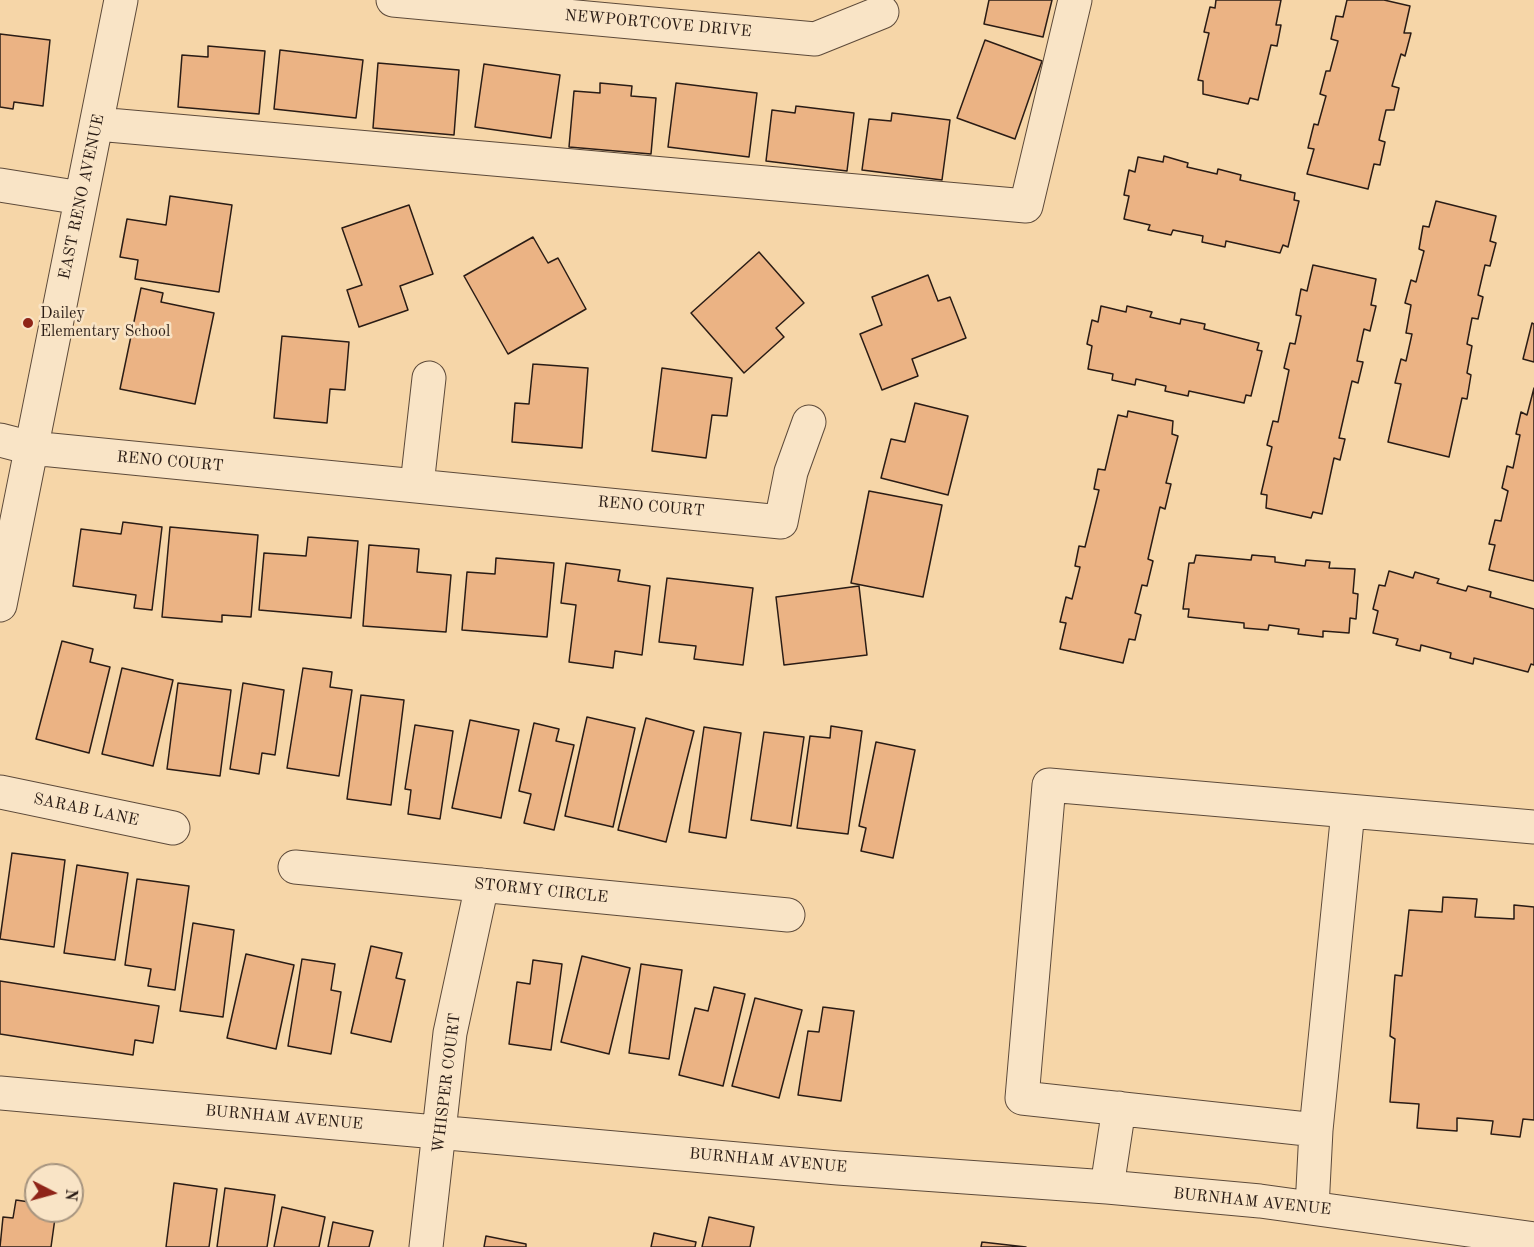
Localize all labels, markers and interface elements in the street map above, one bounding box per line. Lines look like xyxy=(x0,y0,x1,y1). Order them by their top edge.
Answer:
street label: NEWPORTCOVE DRIVE xyxy=(564,6,752,42)
street label: EAST RENO AVENUE xyxy=(55,113,109,281)
place label: Dailey Elementary School xyxy=(40,304,170,342)
marker: Dailey Elementary School xyxy=(21,316,35,330)
street label: RENO COURT xyxy=(116,448,224,476)
street label: RENO COURT xyxy=(597,493,705,521)
street label: SARAB LANE xyxy=(32,789,140,831)
street label: STORMY CIRCLE xyxy=(473,874,609,908)
street label: WHISPER COURT xyxy=(429,1012,465,1154)
street label: BURNHAM AVENUE xyxy=(204,1102,364,1134)
street label: BURNHAM AVENUE xyxy=(688,1145,848,1177)
north arrow xyxy=(24,1163,84,1223)
street label: BURNHAM AVENUE xyxy=(1172,1184,1332,1220)
text: N xyxy=(61,1188,79,1202)

